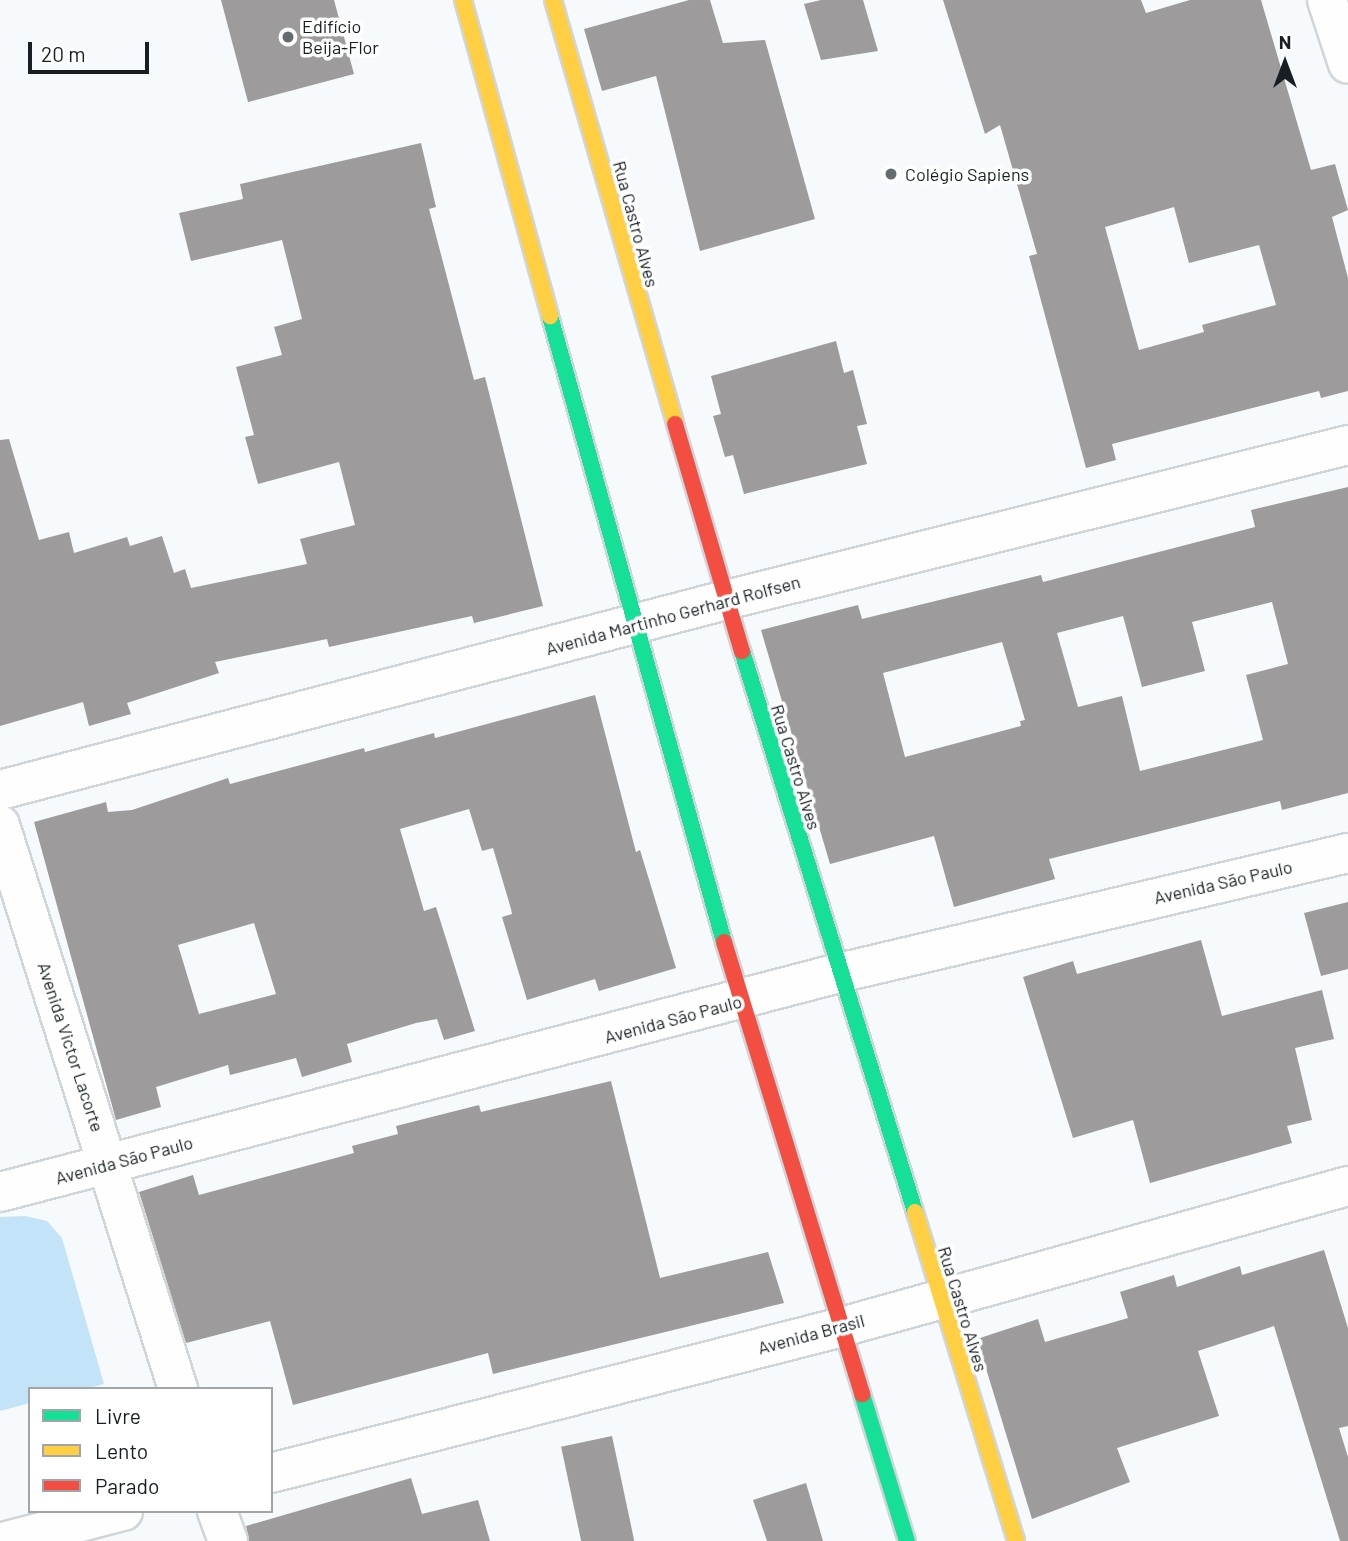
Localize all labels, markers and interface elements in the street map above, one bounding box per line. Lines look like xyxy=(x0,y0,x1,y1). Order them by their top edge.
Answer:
place label: Edifício Beija-Flor xyxy=(302,16,379,58)
scale bar xyxy=(32,28,152,72)
north arrow xyxy=(1250,28,1320,98)
marker: Edifício Beija-Flor xyxy=(280,29,296,45)
text: N xyxy=(1279,30,1291,53)
text: 20 m xyxy=(41,41,86,66)
street label: Rua Castro Alves xyxy=(609,158,663,290)
place label: Colégio Sapiens xyxy=(905,163,1029,185)
marker: Colégio Sapiens xyxy=(883,166,899,182)
street label: Avenida Martinho Gerhard Rolfsen xyxy=(543,571,803,659)
street label: Rua Castro Alves xyxy=(767,702,825,832)
street label: Avenida São Paulo xyxy=(1152,856,1294,908)
street label: Avenida Victor Lacorte xyxy=(33,959,109,1135)
street label: Avenida São Paulo xyxy=(602,990,744,1048)
street label: Avenida São Paulo xyxy=(53,1131,195,1189)
street label: Rua Castro Alves xyxy=(934,1244,992,1374)
street label: Avenida Brasil xyxy=(755,1309,867,1359)
legend xyxy=(28,1387,273,1513)
text: Livre xyxy=(95,1403,141,1428)
text: Lento xyxy=(95,1438,148,1463)
text: Parado xyxy=(95,1473,159,1498)

